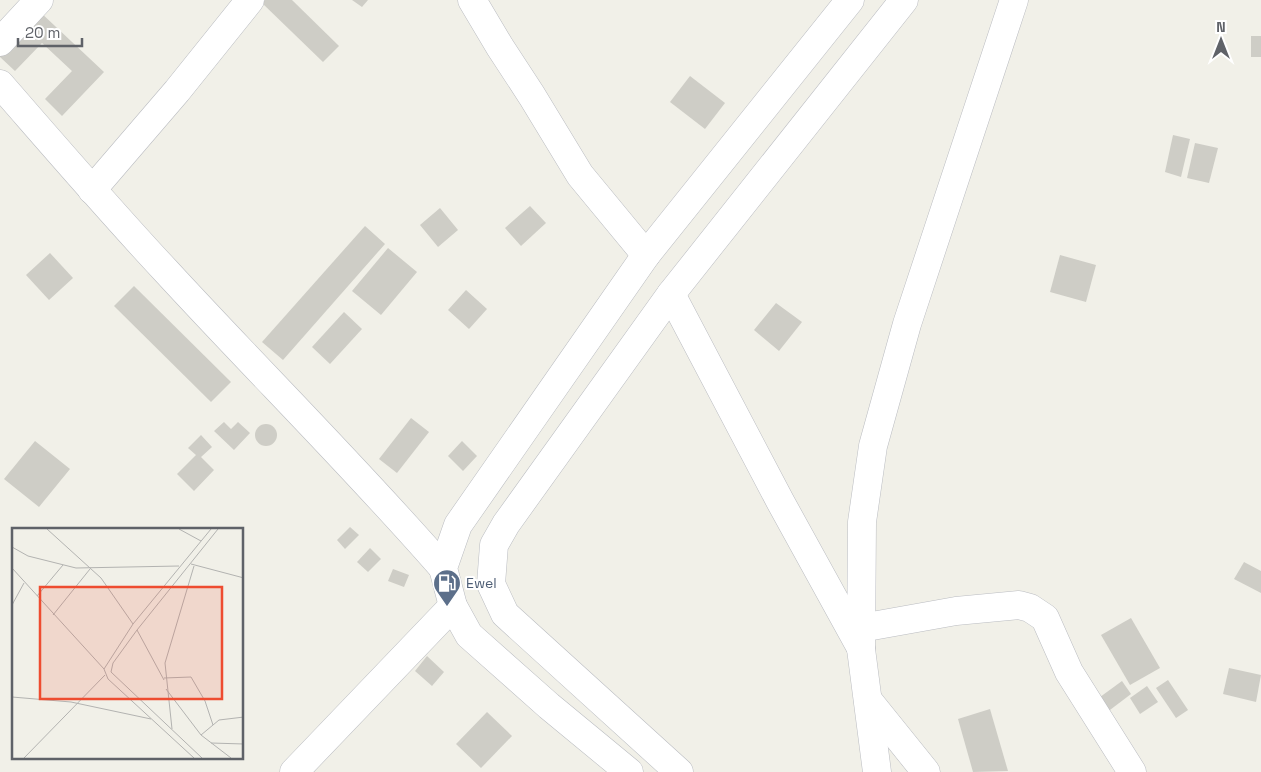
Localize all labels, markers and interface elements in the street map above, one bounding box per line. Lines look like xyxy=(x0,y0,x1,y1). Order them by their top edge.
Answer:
scale bar xyxy=(18,15,81,47)
north arrow xyxy=(1196,15,1246,65)
text: N xyxy=(1216,18,1226,36)
text: 20 m xyxy=(25,23,60,42)
inset map xyxy=(12,528,244,760)
fuel station icon: Ewel xyxy=(432,568,462,607)
place label: Ewel xyxy=(466,574,497,592)

